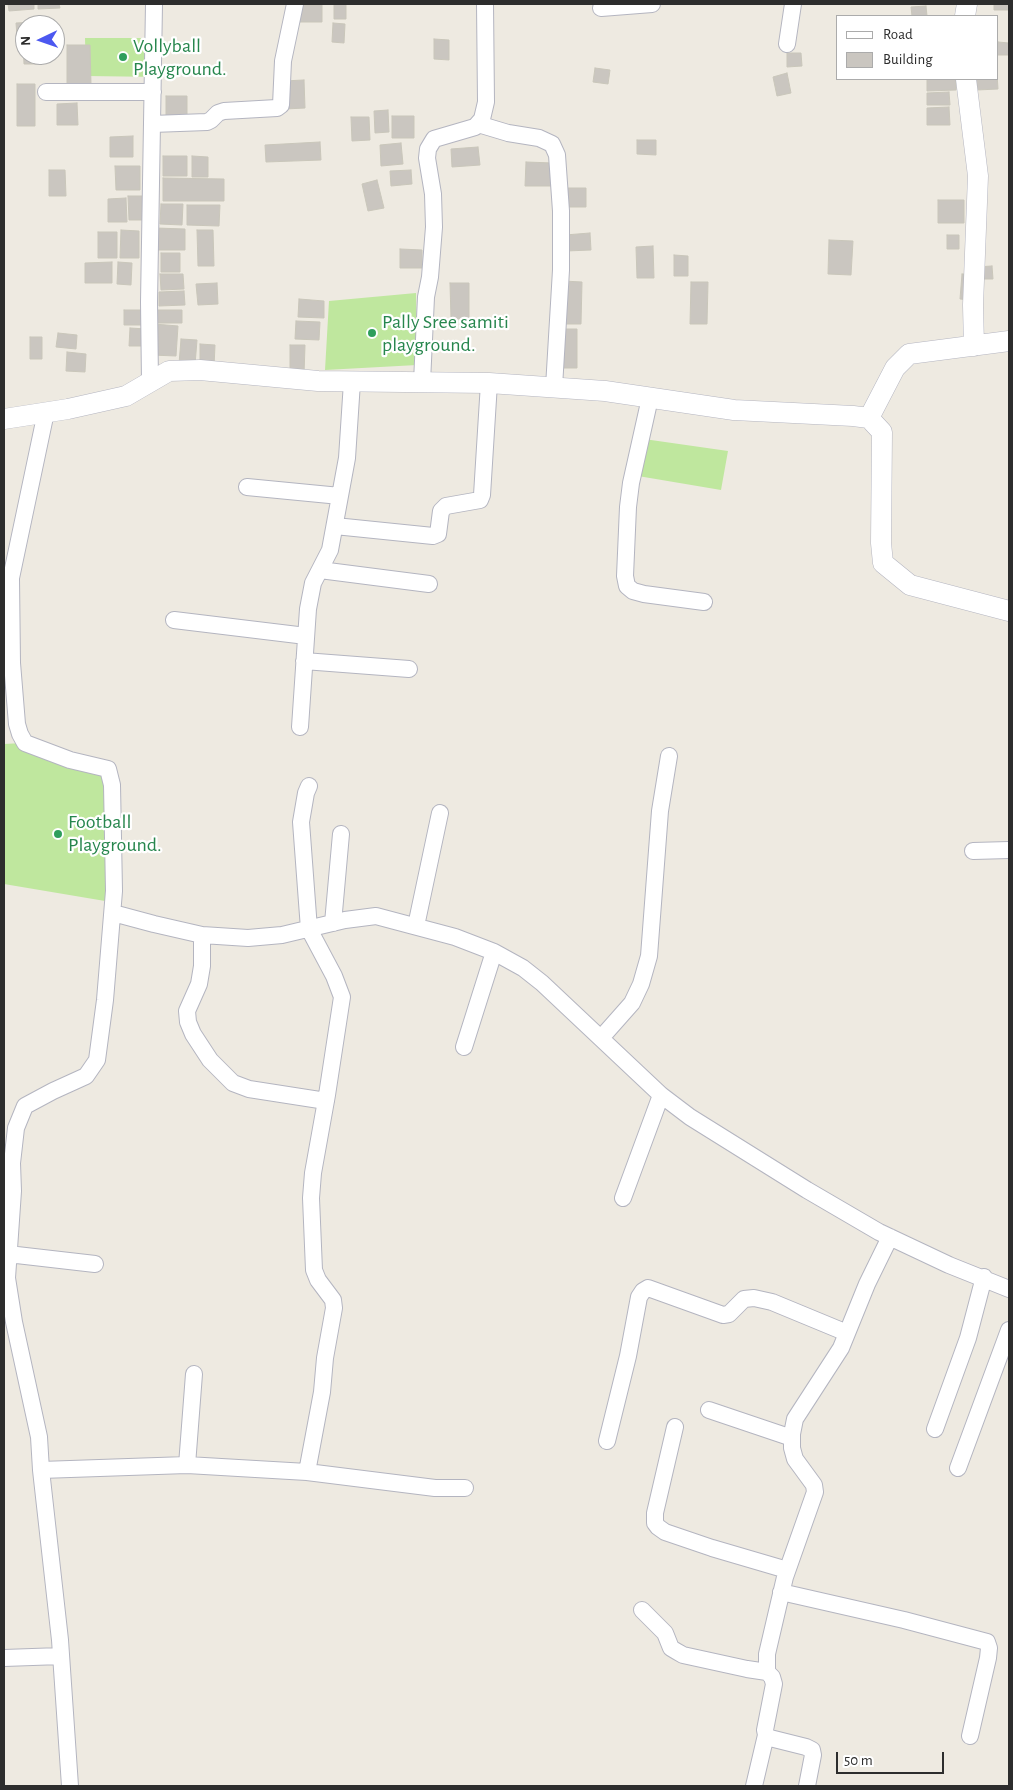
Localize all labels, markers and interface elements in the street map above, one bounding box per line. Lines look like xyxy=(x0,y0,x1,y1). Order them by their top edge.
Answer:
north arrow xyxy=(15,15,65,65)
legend xyxy=(836,15,998,80)
text: Road xyxy=(883,27,913,42)
place label: Vollyball Playground. xyxy=(133,34,227,81)
text: N xyxy=(19,36,33,46)
marker: Vollyball Playground. xyxy=(117,51,129,63)
text: Building xyxy=(883,52,933,67)
place label: Pally Sree samiti playground. xyxy=(382,310,509,357)
marker: Pally Sree samiti playground. xyxy=(366,327,378,339)
place label: Football Playground. xyxy=(68,810,162,857)
marker: Football Playground. xyxy=(52,828,64,840)
scale bar xyxy=(838,1742,946,1774)
text: 50 m xyxy=(844,1753,873,1768)

